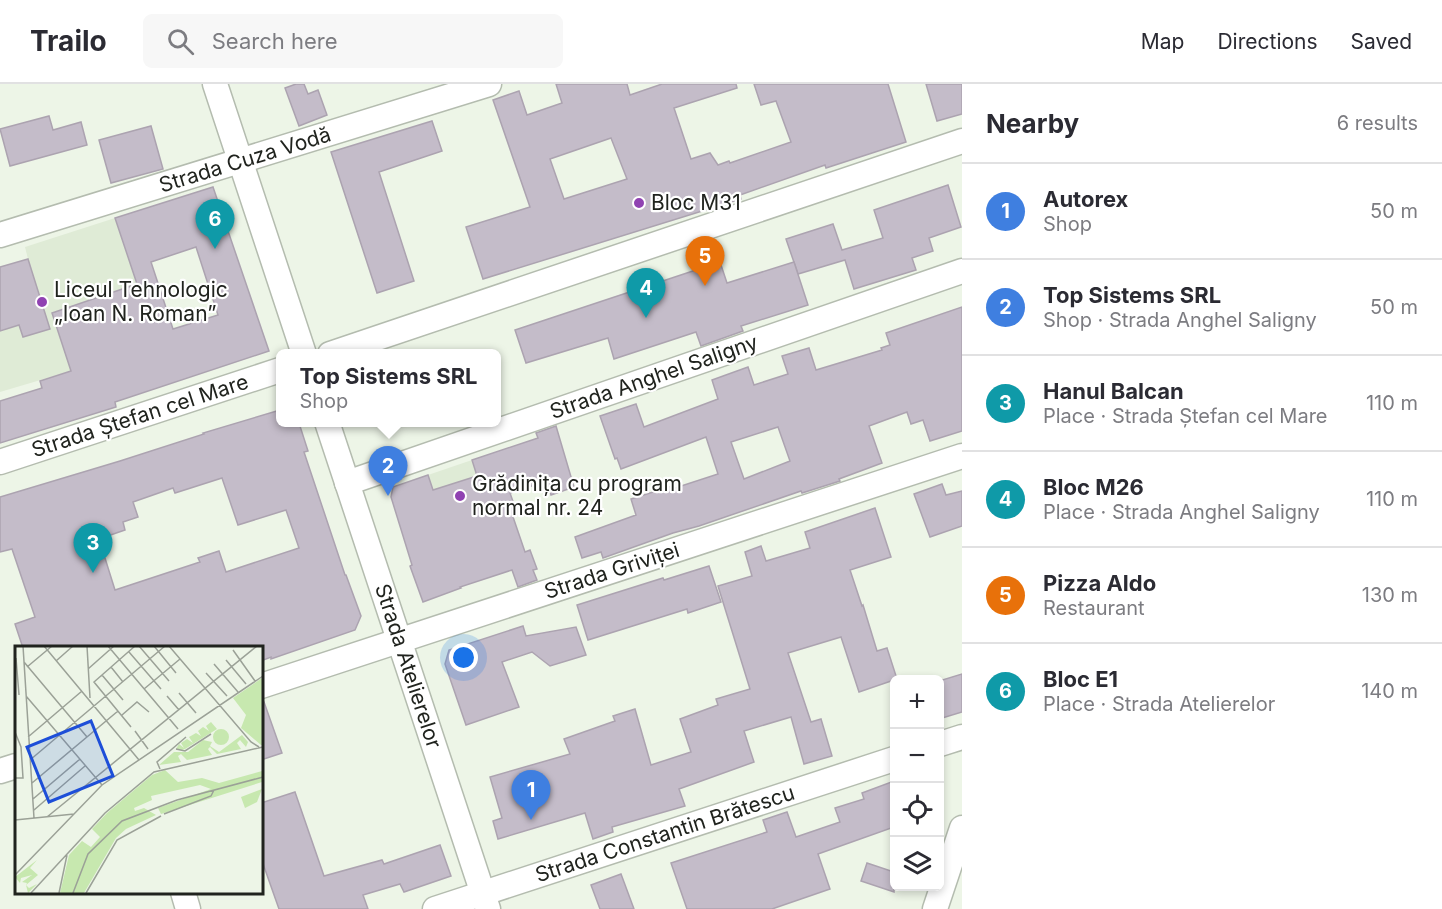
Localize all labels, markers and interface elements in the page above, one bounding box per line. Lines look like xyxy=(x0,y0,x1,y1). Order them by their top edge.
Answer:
search box xyxy=(143,14,563,68)
text: Trailo xyxy=(30,24,107,58)
icon: search xyxy=(164,25,197,58)
text: Search here xyxy=(212,28,338,54)
text: Map xyxy=(1141,29,1184,54)
text: Directions xyxy=(1217,29,1318,54)
text: Saved xyxy=(1351,29,1412,54)
text: Nearby xyxy=(986,108,1079,139)
text: 6 results xyxy=(1337,111,1418,135)
street label: Strada Cuza Vodă xyxy=(156,121,334,198)
text: Autorex xyxy=(1043,186,1128,212)
place label: Bloc M31 xyxy=(651,190,741,215)
marker: Bloc M31 xyxy=(632,196,646,210)
text: 1 xyxy=(1001,199,1010,223)
text: 50 m xyxy=(1370,199,1418,223)
pin: 6 xyxy=(196,200,234,249)
text: Shop xyxy=(1043,212,1092,236)
pin: 5 xyxy=(686,236,724,286)
pin: 4 xyxy=(626,268,666,318)
place label: Liceul Tehnologic „Ioan N. Roman” xyxy=(54,277,228,326)
text: Top Sistems SRL xyxy=(1043,282,1221,308)
marker: Liceul Tehnologic „Ioan N. Roman” xyxy=(35,295,49,309)
text: 2 xyxy=(999,295,1012,319)
text: 50 m xyxy=(1370,295,1418,319)
text: Shop · Strada Anghel Saligny xyxy=(1043,308,1317,332)
street label: Strada Anghel Saligny xyxy=(547,329,761,424)
popup xyxy=(276,349,501,427)
text: Top Sistems SRL xyxy=(299,363,478,389)
street label: Strada Ștefan cel Mare xyxy=(28,369,251,462)
text: Hanul Balcan xyxy=(1043,378,1184,404)
text: Shop xyxy=(299,389,348,413)
text: 3 xyxy=(999,391,1012,415)
text: 110 m xyxy=(1366,391,1418,415)
text: Place · Strada Ștefan cel Mare xyxy=(1043,404,1328,428)
pin: 2 xyxy=(368,446,408,496)
place label: Grădinița cu program normal nr. 24 xyxy=(472,471,682,520)
text: Bloc M26 xyxy=(1043,474,1144,500)
text: 4 xyxy=(999,487,1012,511)
text: 110 m xyxy=(1366,487,1418,511)
marker: Grădinița cu program normal nr. 24 xyxy=(453,489,467,503)
text: Place · Strada Anghel Saligny xyxy=(1043,500,1320,524)
pin: 3 xyxy=(74,524,112,573)
street label: Strada Griviței xyxy=(541,537,683,604)
text: Pizza Aldo xyxy=(1043,570,1156,596)
street label: Strada Atelierelor xyxy=(370,580,447,751)
text: 5 xyxy=(999,583,1012,607)
text: 130 m xyxy=(1362,583,1418,607)
text: Restaurant xyxy=(1043,596,1145,620)
your location xyxy=(449,643,478,672)
inset map xyxy=(15,646,262,894)
text: Bloc E1 xyxy=(1043,666,1118,692)
map controls xyxy=(890,675,944,891)
button: + xyxy=(890,675,944,729)
text: 6 xyxy=(999,679,1012,703)
text: 140 m xyxy=(1361,679,1418,703)
text: Place · Strada Atelierelor xyxy=(1043,692,1275,716)
button: − xyxy=(890,729,944,783)
pin: 1 xyxy=(512,770,550,820)
street label: Strada Constantin Brătescu xyxy=(532,780,798,887)
button: locate xyxy=(890,783,944,837)
button: layers xyxy=(890,837,944,891)

